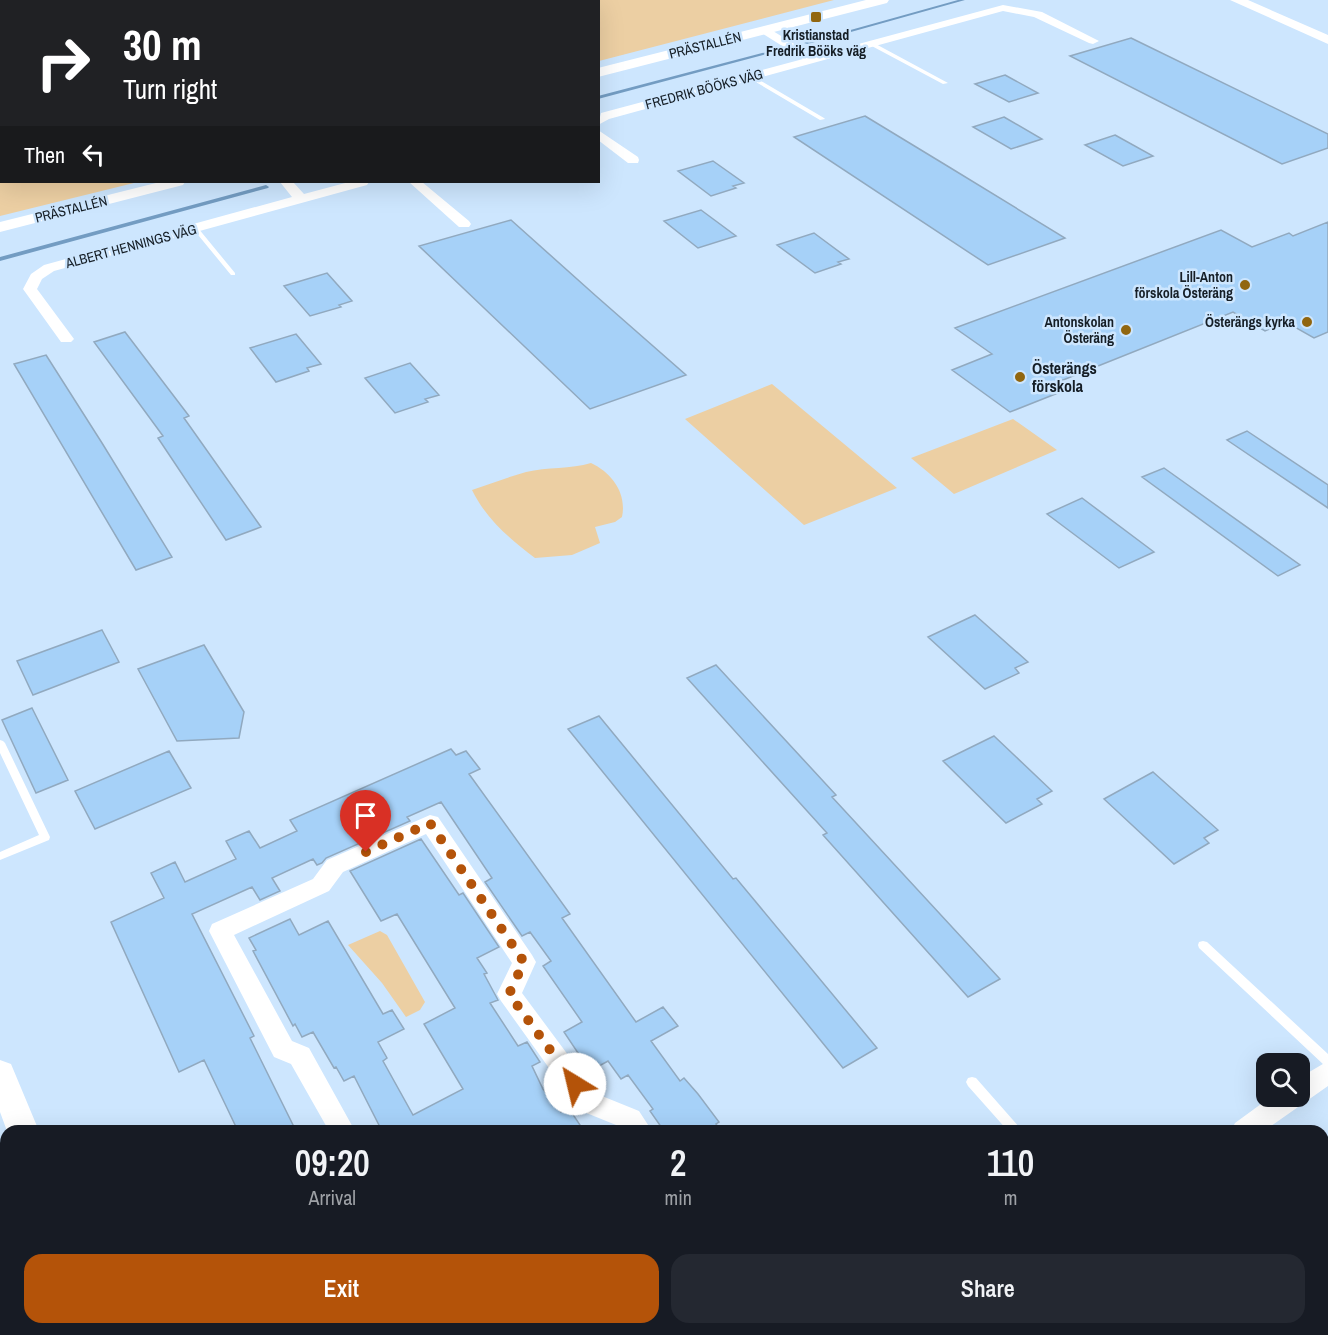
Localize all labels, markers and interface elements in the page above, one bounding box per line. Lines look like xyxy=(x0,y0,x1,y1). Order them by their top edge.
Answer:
marker: Kristianstad Fredrik Bööks väg xyxy=(809,10,823,24)
text: 30 m xyxy=(123,17,202,73)
icon: right xyxy=(24,24,102,102)
place label: Kristianstad Fredrik Bööks väg xyxy=(766,26,866,60)
street label: PRÄSTALLÉN xyxy=(667,27,743,63)
street label: FREDRIK BÖÖKS VÄG xyxy=(643,65,765,113)
text: Turn right xyxy=(123,71,217,107)
icon: left xyxy=(77,138,110,171)
text: Then xyxy=(24,140,65,170)
street label: PRÄSTALLÉN xyxy=(33,191,109,227)
street label: ALBERT HENNINGS VÄG xyxy=(63,220,198,272)
place label: Lill-Anton förskola Österäng xyxy=(1135,268,1233,302)
marker: Lill-Anton förskola Österäng xyxy=(1238,278,1252,292)
place label: Antonskolan Österäng xyxy=(1044,313,1114,347)
place label: Österängs kyrka xyxy=(1205,313,1296,331)
marker: Österängs kyrka xyxy=(1300,315,1314,329)
marker: Antonskolan Österäng xyxy=(1119,323,1133,337)
place label: Österängs förskola xyxy=(1032,357,1097,397)
marker: Österängs förskola xyxy=(1013,370,1027,384)
pin xyxy=(340,790,391,852)
icon: arrive xyxy=(349,799,382,832)
position arrow xyxy=(543,1052,607,1116)
map controls xyxy=(1256,1053,1310,1107)
button: search xyxy=(1256,1053,1310,1107)
text: 09:20 xyxy=(295,1139,370,1187)
text: 2 xyxy=(670,1139,686,1187)
text: 110 xyxy=(987,1139,1034,1187)
text: Arrival xyxy=(309,1184,356,1211)
text: min xyxy=(665,1184,692,1211)
text: m xyxy=(1004,1184,1017,1211)
button: Exit xyxy=(24,1254,659,1323)
button: Share xyxy=(671,1254,1305,1323)

